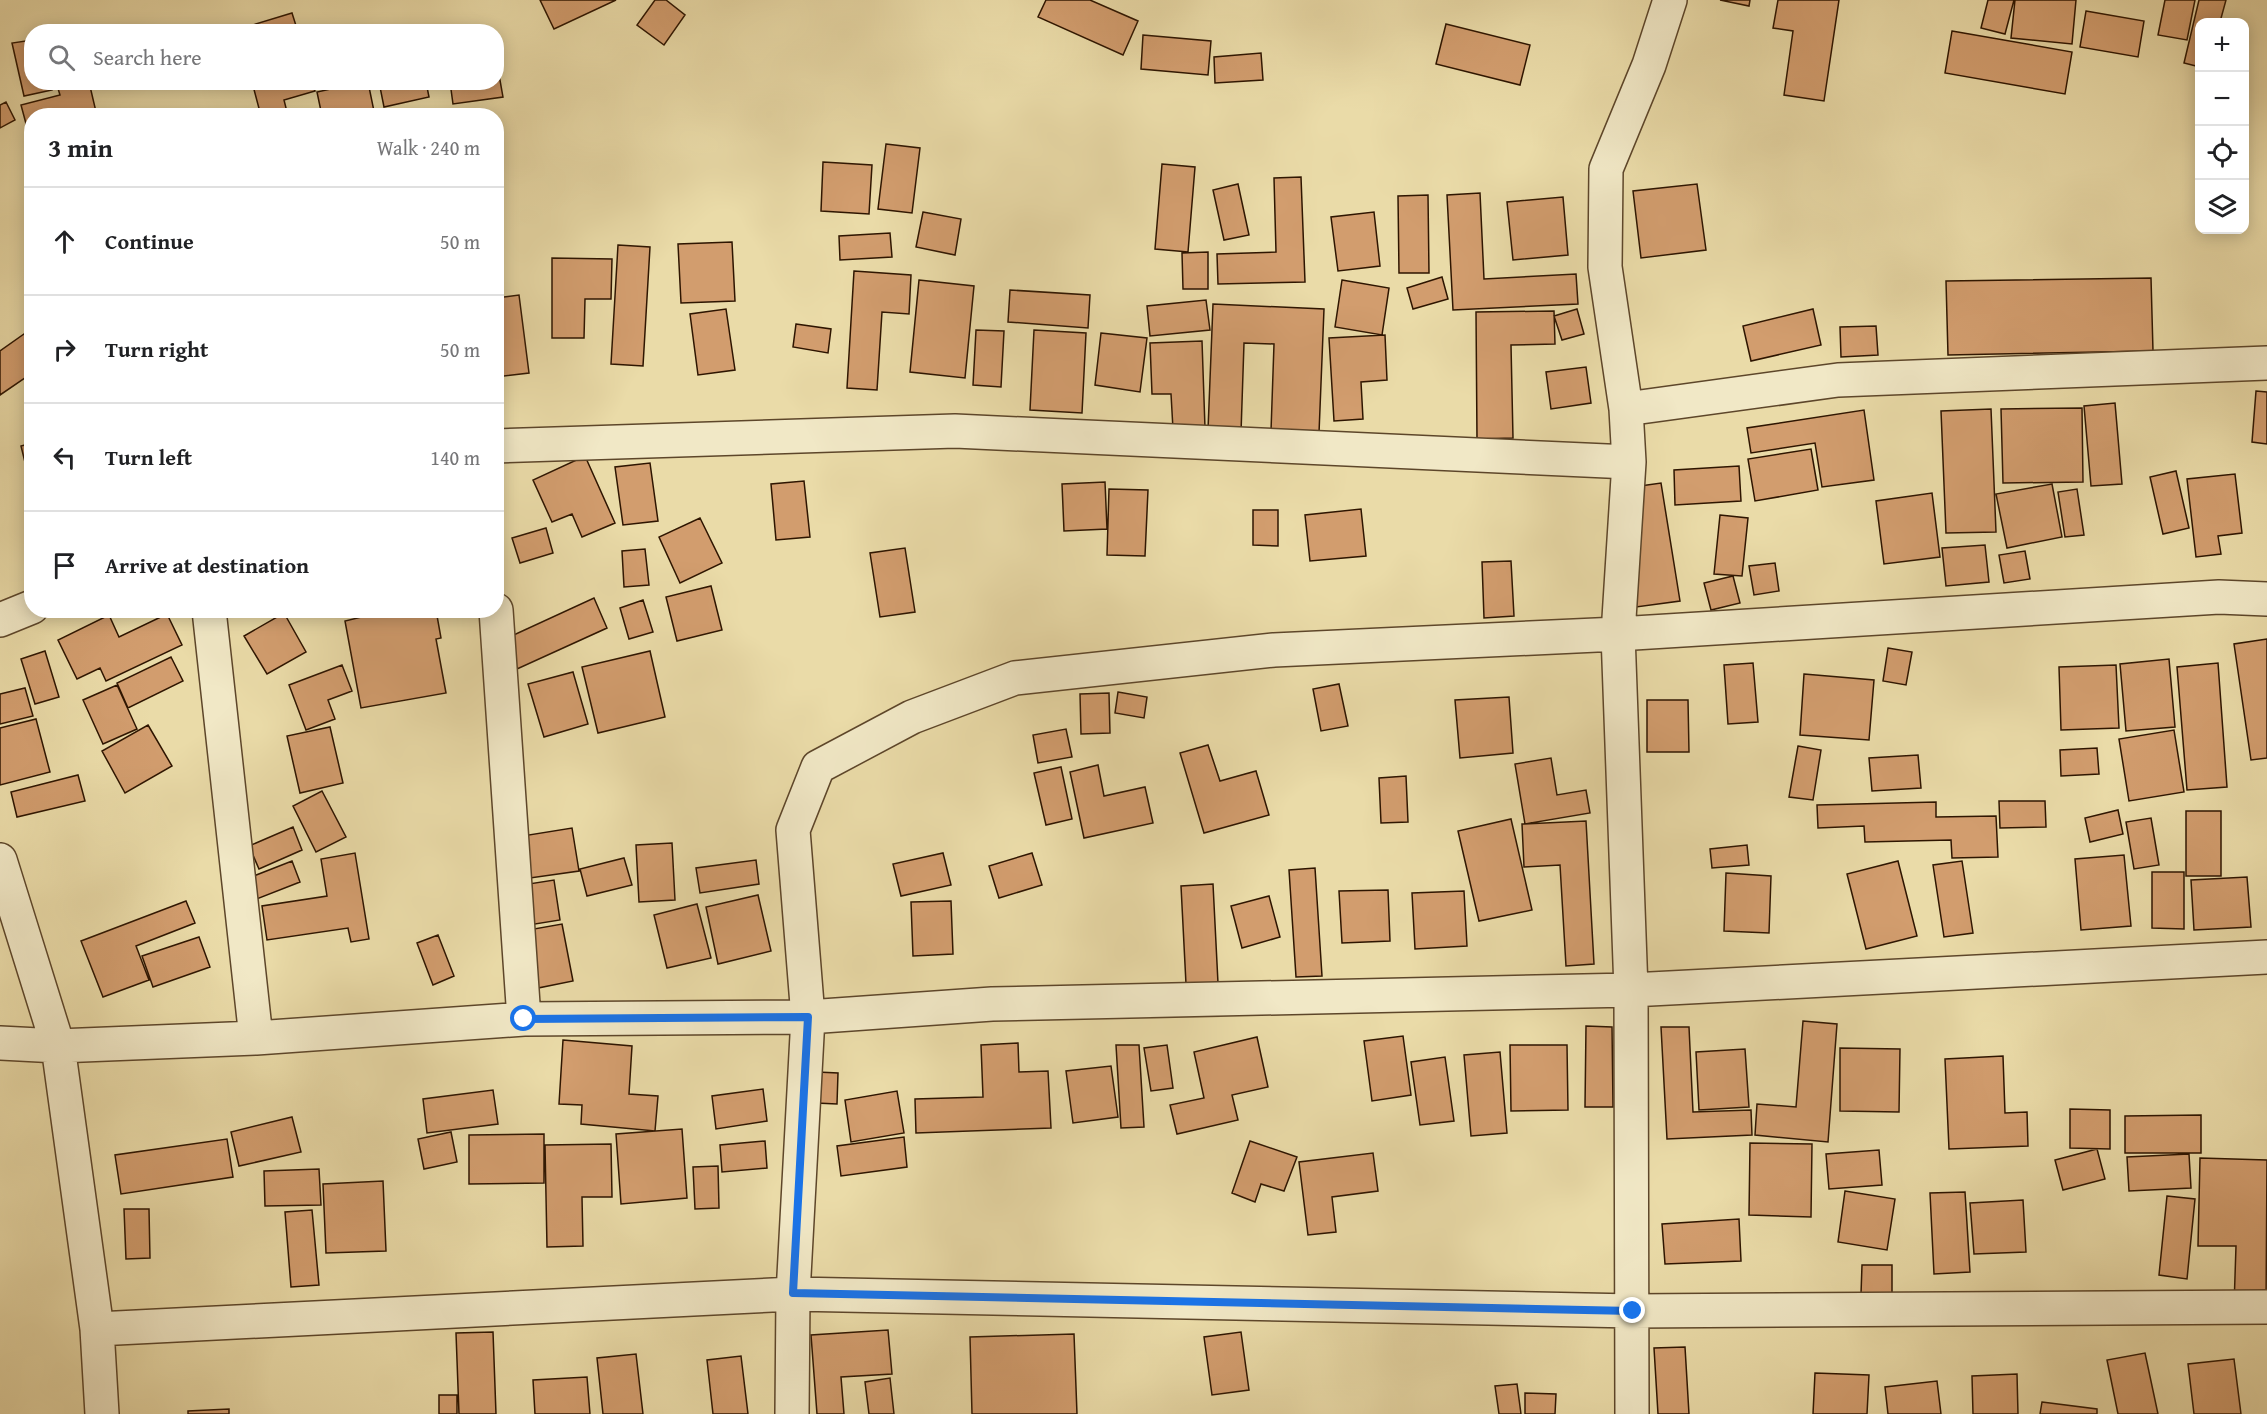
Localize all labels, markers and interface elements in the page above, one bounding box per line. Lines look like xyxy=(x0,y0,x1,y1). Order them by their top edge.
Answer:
map controls xyxy=(2195,18,2249,234)
button: + xyxy=(2195,18,2249,72)
search box xyxy=(24,24,504,90)
icon: search xyxy=(45,41,78,74)
text: Search here xyxy=(93,41,202,73)
button: − xyxy=(2195,72,2249,126)
button: locate xyxy=(2195,126,2249,180)
text: 3 min xyxy=(48,128,113,167)
text: Walk · 240 m xyxy=(377,133,480,162)
button: layers xyxy=(2195,180,2249,234)
icon: ahead xyxy=(48,225,81,258)
text: Continue xyxy=(105,225,194,257)
text: 50 m xyxy=(440,227,480,256)
icon: right xyxy=(48,333,81,366)
text: Turn right xyxy=(105,333,208,365)
text: 50 m xyxy=(440,335,480,364)
icon: left xyxy=(48,441,81,474)
text: Turn left xyxy=(105,441,192,473)
text: 140 m xyxy=(430,443,480,472)
icon: arrive xyxy=(48,549,81,582)
text: Arrive at destination xyxy=(105,549,309,581)
route start xyxy=(510,1005,536,1031)
route end xyxy=(1619,1297,1645,1323)

